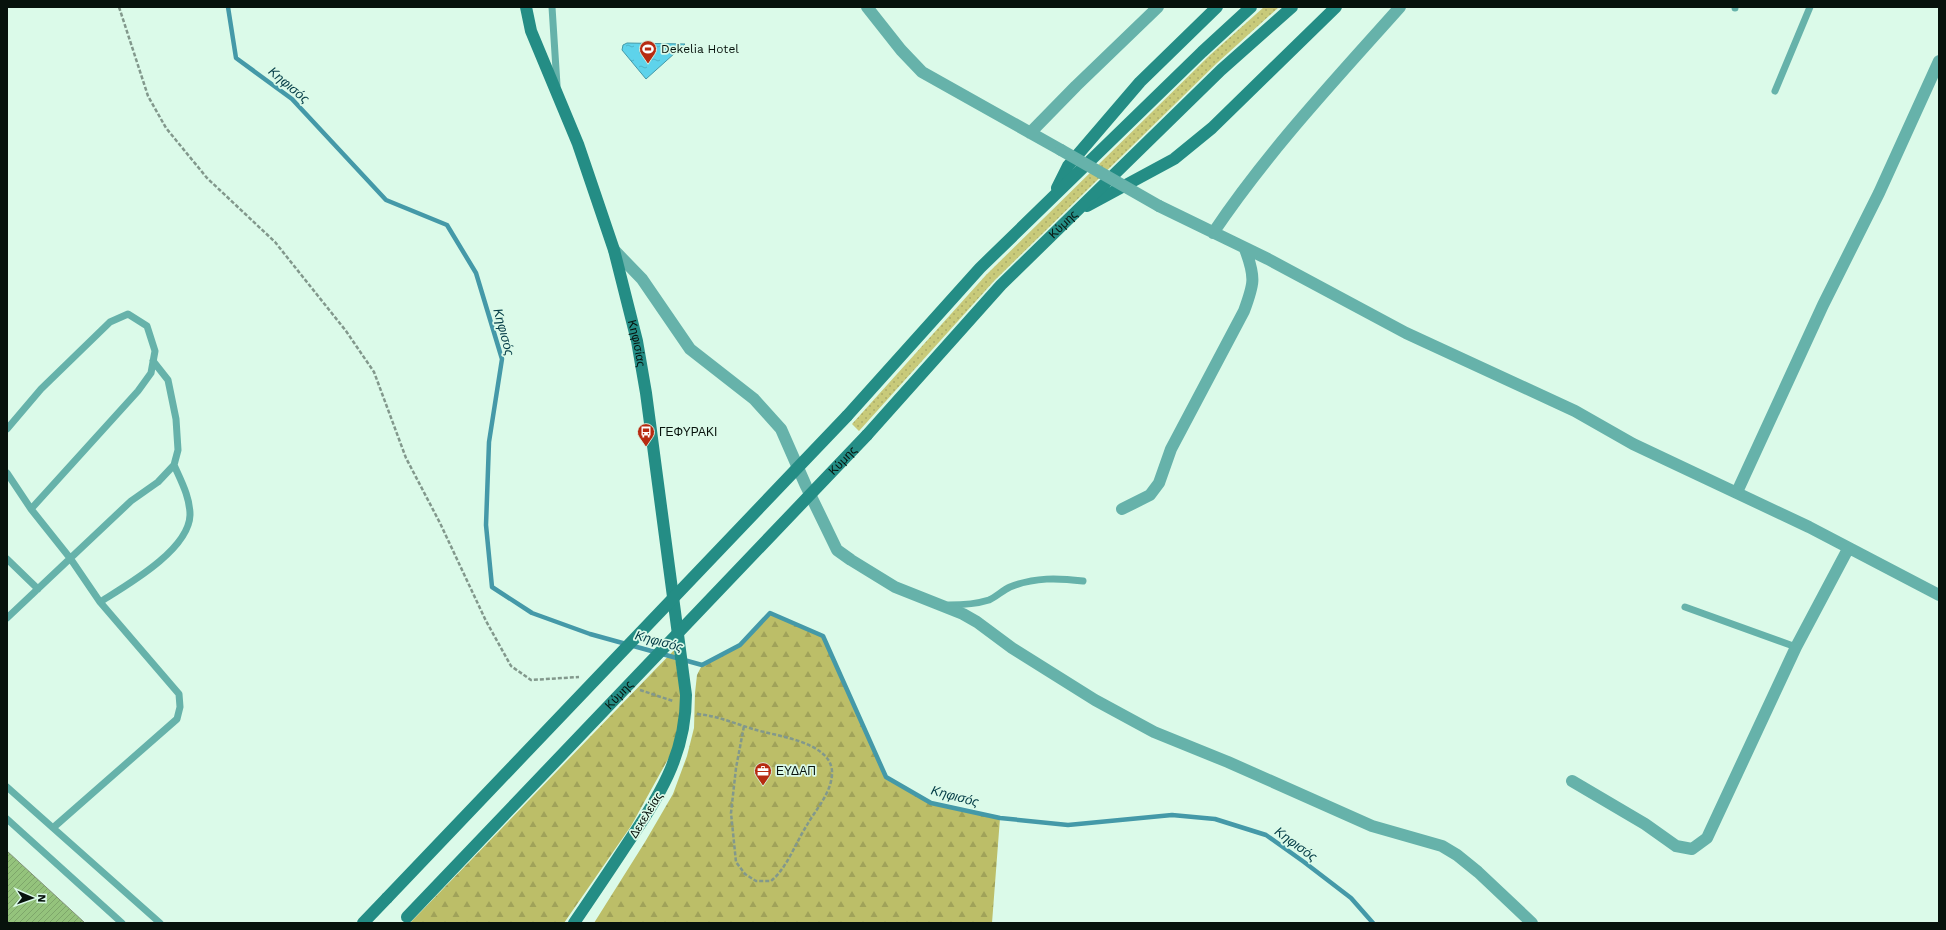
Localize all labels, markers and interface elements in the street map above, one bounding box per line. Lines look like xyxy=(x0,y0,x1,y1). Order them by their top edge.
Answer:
sports icon: Dekelia Hotel xyxy=(638,39,658,64)
place label: Dekelia Hotel xyxy=(661,42,739,56)
water label: Κηφισός xyxy=(266,64,313,107)
street label: Κύμης xyxy=(1046,207,1081,241)
water label: Κηφισός xyxy=(490,307,518,358)
street label: Κηφισίας xyxy=(625,318,648,368)
bus stop icon: ΓΕΦΥΡΑΚΙ xyxy=(636,422,656,447)
place label: ΓΕΦΥΡΑΚΙ xyxy=(659,425,717,439)
street label: Κύμης xyxy=(826,443,860,478)
water label: Κηφισός xyxy=(634,627,685,655)
street label: Κύμης xyxy=(602,677,636,712)
office icon: ΕΥΔΑΠ xyxy=(753,761,773,786)
place label: ΕΥΔΑΠ xyxy=(776,764,816,778)
water label: Κηφισός xyxy=(930,782,981,810)
street label: Δεκελείας xyxy=(626,789,666,841)
water label: Κηφισός xyxy=(1272,824,1321,865)
north arrow xyxy=(12,878,52,918)
text: N xyxy=(35,894,48,903)

